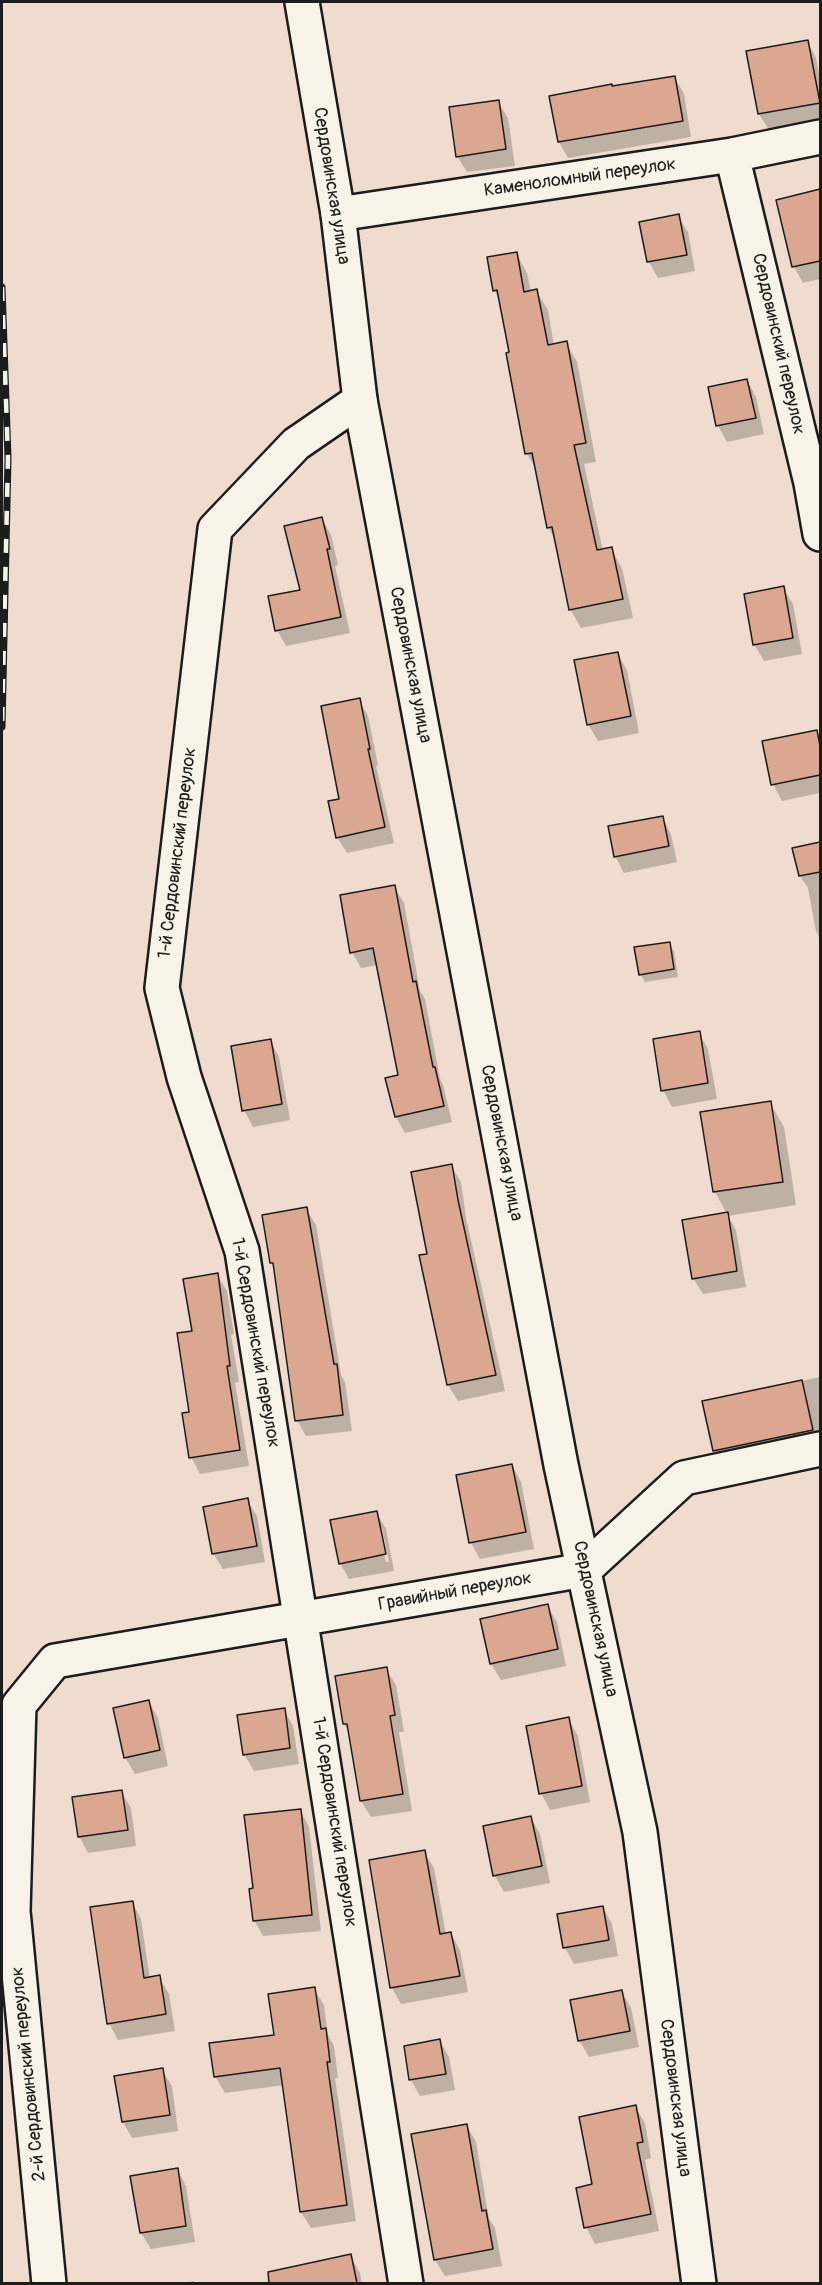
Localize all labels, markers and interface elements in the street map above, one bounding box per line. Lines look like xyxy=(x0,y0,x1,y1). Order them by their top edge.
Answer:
street label: Сердовинская улица xyxy=(308,106,354,266)
street label: Каменоломный переулок xyxy=(483,154,677,202)
street label: Сердовинский переулок xyxy=(747,251,809,437)
street label: Сердовинская улица xyxy=(384,585,436,745)
street label: 1-й Сердовинский переулок xyxy=(154,746,202,960)
street label: Сердовинская улица xyxy=(475,1063,527,1223)
street label: 1-й Сердовинский переулок xyxy=(226,1236,284,1450)
street label: Сердовинская улица xyxy=(568,1539,622,1699)
street label: Гравийный переулок xyxy=(377,1568,533,1616)
street label: 1-й Сердовинский переулок xyxy=(307,1715,361,1929)
street label: 2-й Сердовинский переулок xyxy=(7,1966,51,2182)
street label: Сердовинская улица xyxy=(655,2018,695,2178)

